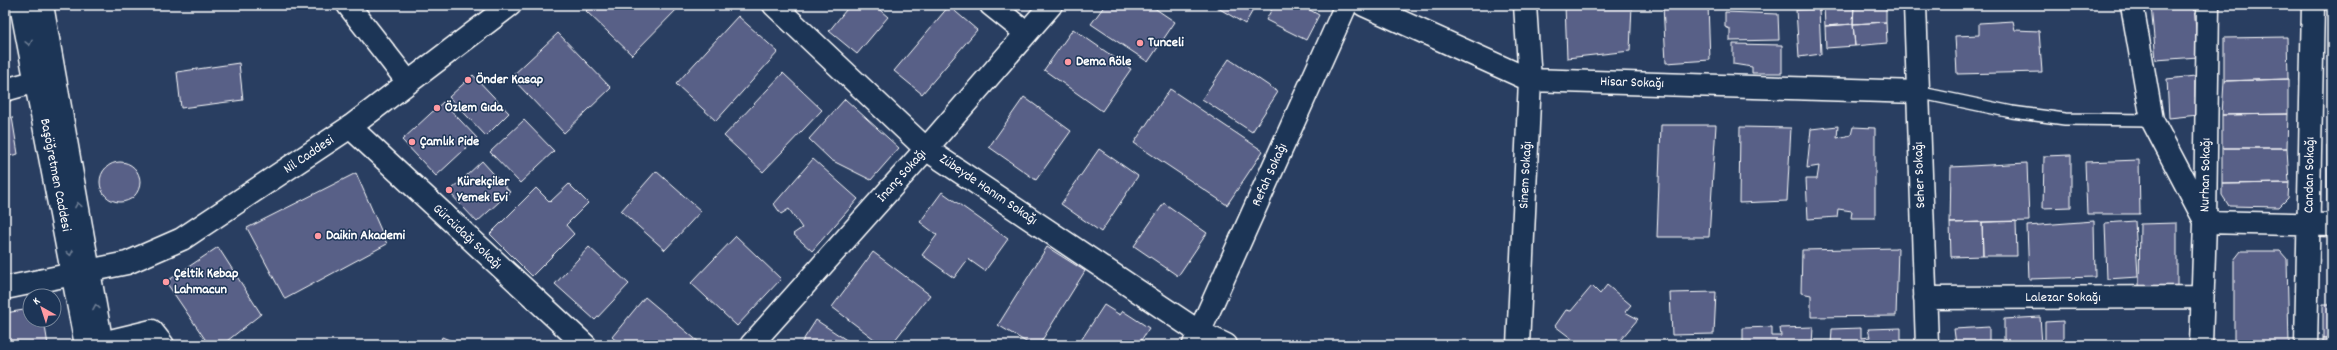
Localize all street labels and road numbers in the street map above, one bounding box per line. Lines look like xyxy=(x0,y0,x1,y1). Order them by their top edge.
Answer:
street label: Hisar Sokağı xyxy=(1600,72,1664,94)
street label: Başöğretmen Caddesi xyxy=(34,117,76,234)
street label: Nil Caddesi xyxy=(280,130,339,179)
street label: Candan Sokağı xyxy=(2299,137,2321,213)
street label: Nurhan Sokağı xyxy=(2195,138,2217,212)
street label: Refah Sokağı xyxy=(1247,140,1293,210)
street label: Sinem Sokağı xyxy=(1514,141,1538,209)
street label: Seher Sokağı xyxy=(1909,141,1931,209)
street label: İnanç Sokağı xyxy=(873,145,931,207)
street label: Zübeyde Hanım Sokağı xyxy=(935,150,1041,230)
street label: Gürcüdağı Sokağı xyxy=(428,200,506,274)
street label: Lalezar Sokağı xyxy=(2025,288,2101,308)

